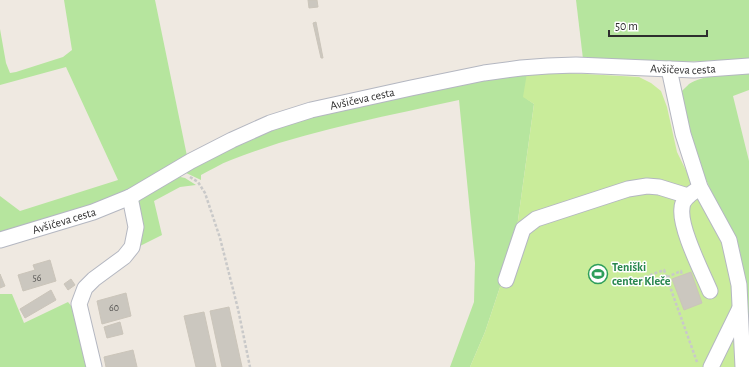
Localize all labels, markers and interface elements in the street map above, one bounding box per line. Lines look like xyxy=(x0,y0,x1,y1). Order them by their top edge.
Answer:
scale bar xyxy=(609,12,707,38)
text: 50 m xyxy=(615,20,638,32)
street label: Avšičeva cesta xyxy=(650,62,717,76)
street label: Avšičeva cesta xyxy=(329,86,396,112)
street label: Avšičeva cesta xyxy=(31,205,98,236)
place label: Teniški center Kleče xyxy=(612,261,671,287)
sports icon: Teniški center Kleče xyxy=(587,263,609,285)
house number: 56 xyxy=(33,273,42,283)
house number: 60 xyxy=(109,303,119,313)

